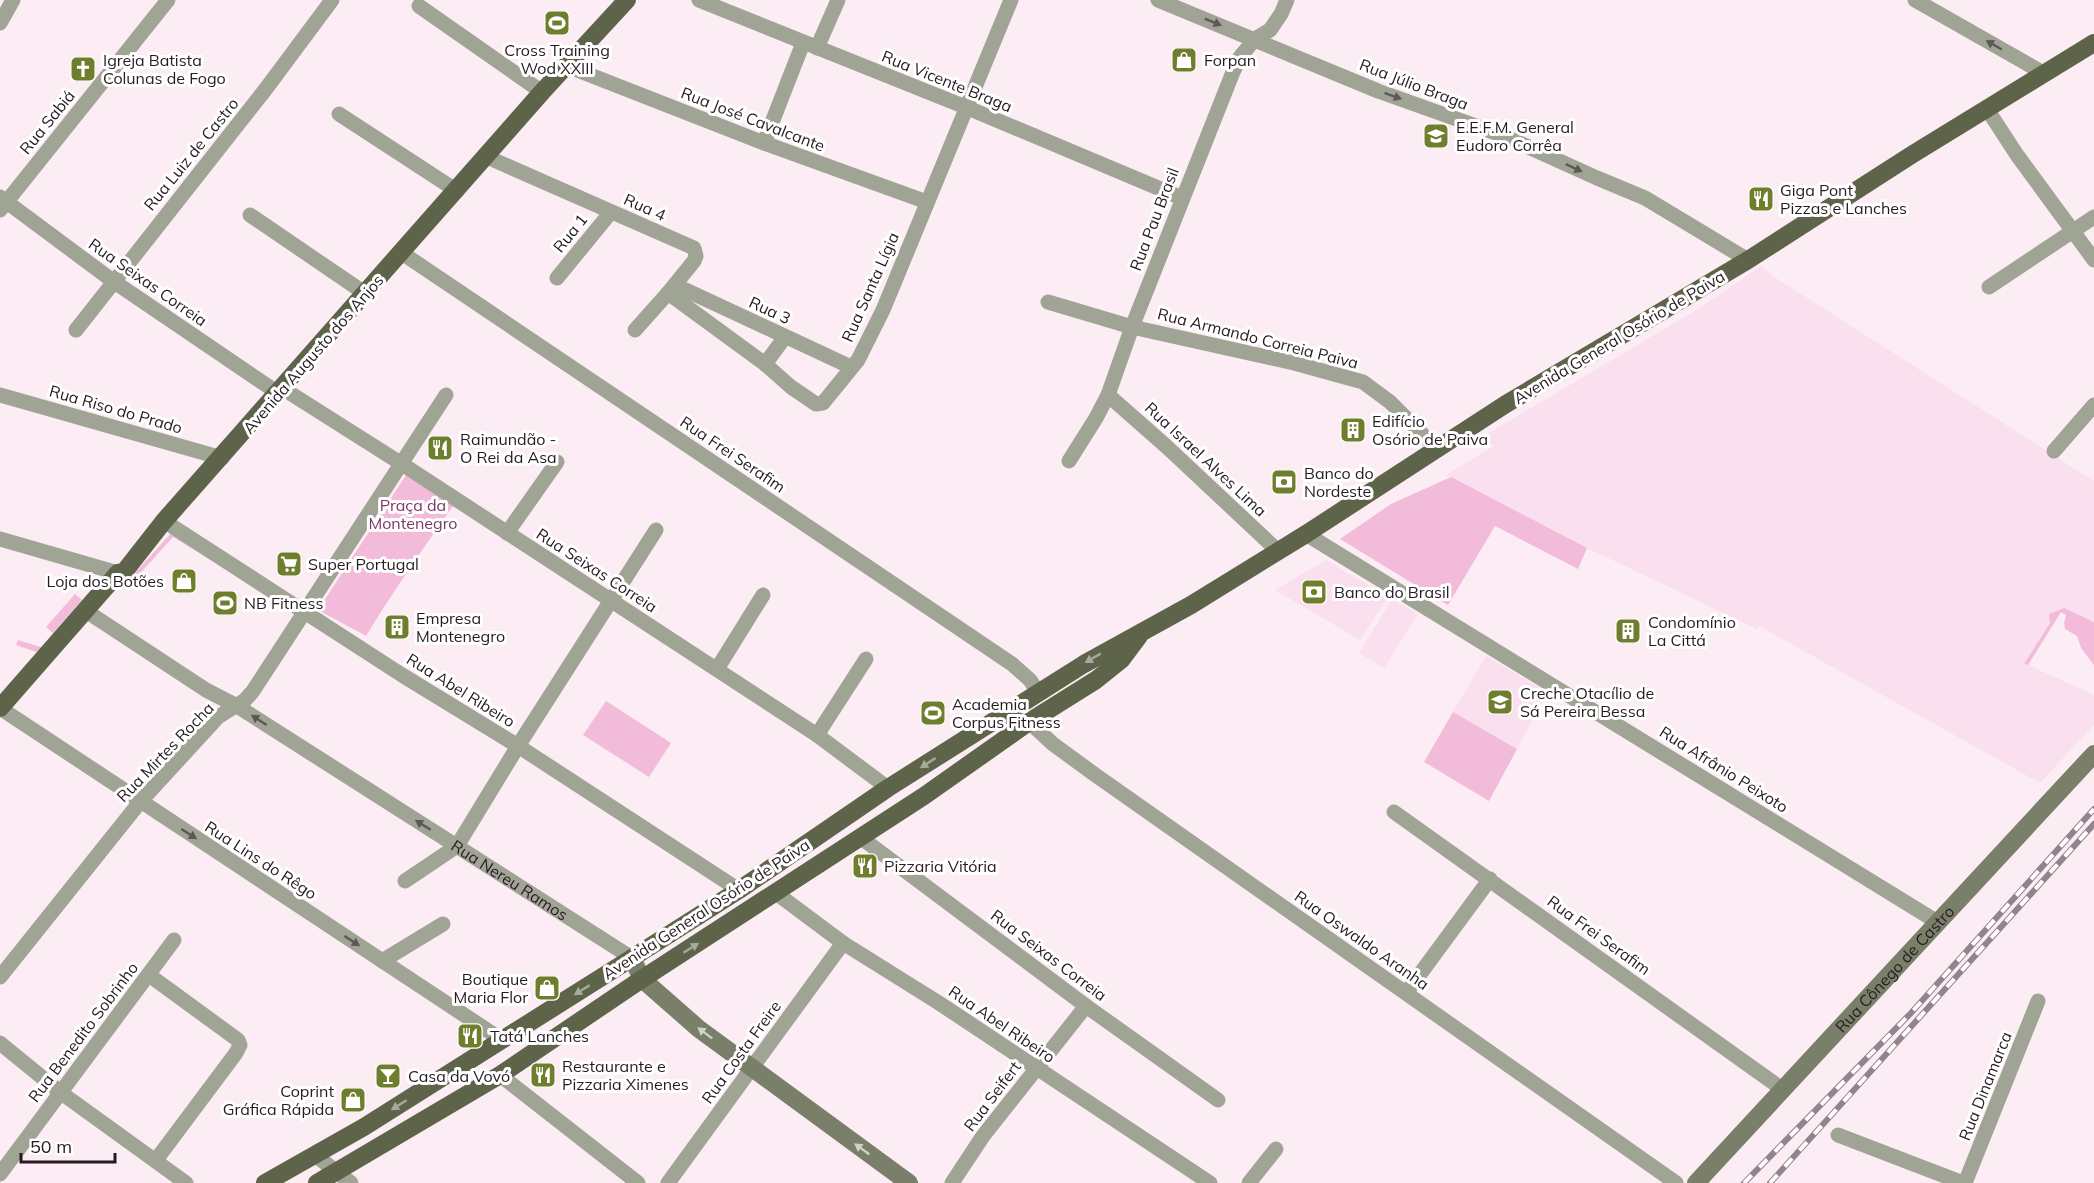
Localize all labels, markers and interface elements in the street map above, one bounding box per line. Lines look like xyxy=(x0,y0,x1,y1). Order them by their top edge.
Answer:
sports icon: Cross Training Wod XXIII xyxy=(542,8,572,38)
one-way arrow xyxy=(1204,17,1222,27)
place label: Cross Training Wod XXIII xyxy=(504,40,610,78)
one-way arrow xyxy=(1985,40,2002,50)
shop icon: Forpan xyxy=(1169,45,1199,75)
street label: Rua Vicente Braga xyxy=(879,46,1015,116)
place label: Igreja Batista Colunas de Fogo xyxy=(103,50,226,88)
place label: Forpan xyxy=(1204,50,1256,70)
church icon: Igreja Batista Colunas de Fogo xyxy=(68,54,98,84)
street label: Rua Júlio Braga xyxy=(1357,54,1471,114)
street label: Rua José Cavalcante xyxy=(678,82,828,156)
street label: Rua Sabiá xyxy=(15,86,79,158)
one-way arrow xyxy=(1384,92,1402,101)
street label: Rua Luiz de Castro xyxy=(139,94,243,214)
place label: E.E.F.M. General Eudoro Corrêa xyxy=(1456,117,1574,155)
school or university icon: E.E.F.M. General Eudoro Corrêa xyxy=(1421,121,1451,151)
one-way arrow xyxy=(1566,163,1584,173)
street label: Rua Pau Brasil xyxy=(1125,165,1183,273)
place label: Giga Pont Pizzas e Lanches xyxy=(1780,180,1907,218)
restaurant icon: Giga Pont Pizzas e Lanches xyxy=(1746,184,1776,214)
street label: Rua 4 xyxy=(621,189,669,225)
street label: Rua 1 xyxy=(548,210,592,256)
street label: Rua Santa Lígia xyxy=(837,229,903,345)
street label: Rua Seixas Correia xyxy=(85,234,211,330)
street label: Avenida General Osório de Paiva xyxy=(1510,266,1728,408)
street label: Avenida Augusto dos Anjos xyxy=(238,270,388,438)
street label: Rua 3 xyxy=(746,292,794,328)
street label: Rua Armando Correia Paiva xyxy=(1156,303,1360,373)
street label: Rua Riso do Prado xyxy=(47,380,185,438)
street label: Rua Israel Alves Lima xyxy=(1141,397,1271,521)
street label: Rua Frei Serafim xyxy=(677,411,789,497)
place label: Edifício Osório de Paiva xyxy=(1372,411,1488,449)
building icon: Edifício Osório de Paiva xyxy=(1338,415,1368,445)
place label: Raimundão - O Rei da Asa xyxy=(460,429,557,467)
restaurant icon: Raimundão - O Rei da Asa xyxy=(425,433,455,463)
place label: Banco do Nordeste xyxy=(1304,463,1374,501)
bank icon: Banco do Nordeste xyxy=(1269,467,1299,497)
park label: Praça da Montenegro xyxy=(368,495,458,533)
street label: Rua Seixas Correia xyxy=(533,524,661,616)
supermarket icon: Super Portugal xyxy=(274,549,304,579)
place label: Super Portugal xyxy=(308,554,419,574)
shop icon: Loja dos Botões xyxy=(169,566,199,596)
place label: Loja dos Botões xyxy=(47,571,164,591)
bank icon: Banco do Brasil xyxy=(1299,577,1329,607)
place label: Banco do Brasil xyxy=(1334,582,1450,602)
sports icon: NB Fitness xyxy=(210,588,240,618)
place label: NB Fitness xyxy=(244,593,323,613)
place label: Empresa Montenegro xyxy=(416,608,505,646)
building icon: Empresa Montenegro xyxy=(382,612,412,642)
place label: Condomínio La Cittá xyxy=(1648,612,1736,650)
building icon: Condomínio La Cittá xyxy=(1613,616,1643,646)
street label: Rua Abel Ribeiro xyxy=(403,649,519,731)
one-way arrow xyxy=(1085,653,1101,664)
place label: Creche Otacílio de Sá Pereira Bessa xyxy=(1520,683,1654,721)
school or university icon: Creche Otacílio de Sá Pereira Bessa xyxy=(1485,687,1515,717)
place label: Academia Corpus Fitness xyxy=(952,694,1061,732)
street label: Rua Mirtes Rocha xyxy=(112,698,218,806)
sports icon: Academia Corpus Fitness xyxy=(918,698,948,728)
one-way arrow xyxy=(251,715,267,726)
street label: Rua Afrânio Peixoto xyxy=(1656,721,1792,817)
one-way arrow xyxy=(920,757,936,768)
street label: Rua Lins do Rêgo xyxy=(201,816,321,904)
one-way arrow xyxy=(415,819,431,830)
one-way arrow xyxy=(181,828,197,839)
street label: Avenida General Osório de Paiva xyxy=(599,834,813,984)
street label: Rua Nereu Ramos xyxy=(448,835,572,925)
restaurant icon: Pizzaria Vitória xyxy=(850,851,880,881)
place label: Pizzaria Vitória xyxy=(884,856,997,876)
street label: Rua Oswaldo Aranha xyxy=(1291,886,1433,994)
street label: Rua Frei Serafim xyxy=(1544,891,1654,979)
street label: Rua Cônego de Castro xyxy=(1831,901,1958,1037)
street label: Rua Seixas Correia xyxy=(987,905,1111,1005)
one-way arrow xyxy=(343,935,359,947)
one-way arrow xyxy=(683,942,699,953)
street label: Rua Benedito Sobrinho xyxy=(24,958,142,1106)
place label: Boutique Maria Flor xyxy=(454,969,528,1007)
shop icon: Boutique Maria Flor xyxy=(532,973,562,1003)
street label: Rua Abel Ribeiro xyxy=(945,981,1059,1067)
one-way arrow xyxy=(574,984,590,995)
street label: Rua Costa Freire xyxy=(697,997,785,1107)
restaurant icon: Tatá Lanches xyxy=(455,1021,485,1051)
place label: Tatá Lanches xyxy=(490,1026,589,1046)
one-way arrow xyxy=(697,1027,713,1039)
street label: Rua Dinamarca xyxy=(1954,1029,2016,1143)
place label: Restaurante e Pizzaria Ximenes xyxy=(562,1056,689,1094)
street label: Rua Seifert xyxy=(959,1057,1025,1135)
restaurant icon: Restaurante e Pizzaria Ximenes xyxy=(528,1060,558,1090)
bar icon: Casa da Vovó xyxy=(373,1061,403,1091)
place label: Casa da Vovó xyxy=(408,1066,510,1086)
place label: Coprint Gráfica Rápida xyxy=(223,1081,334,1119)
shop icon: Coprint Gráfica Rápida xyxy=(338,1085,368,1115)
one-way arrow xyxy=(391,1099,407,1110)
scale bar xyxy=(21,1126,116,1164)
text: 50 m xyxy=(30,1135,72,1158)
one-way arrow xyxy=(855,1143,870,1155)

